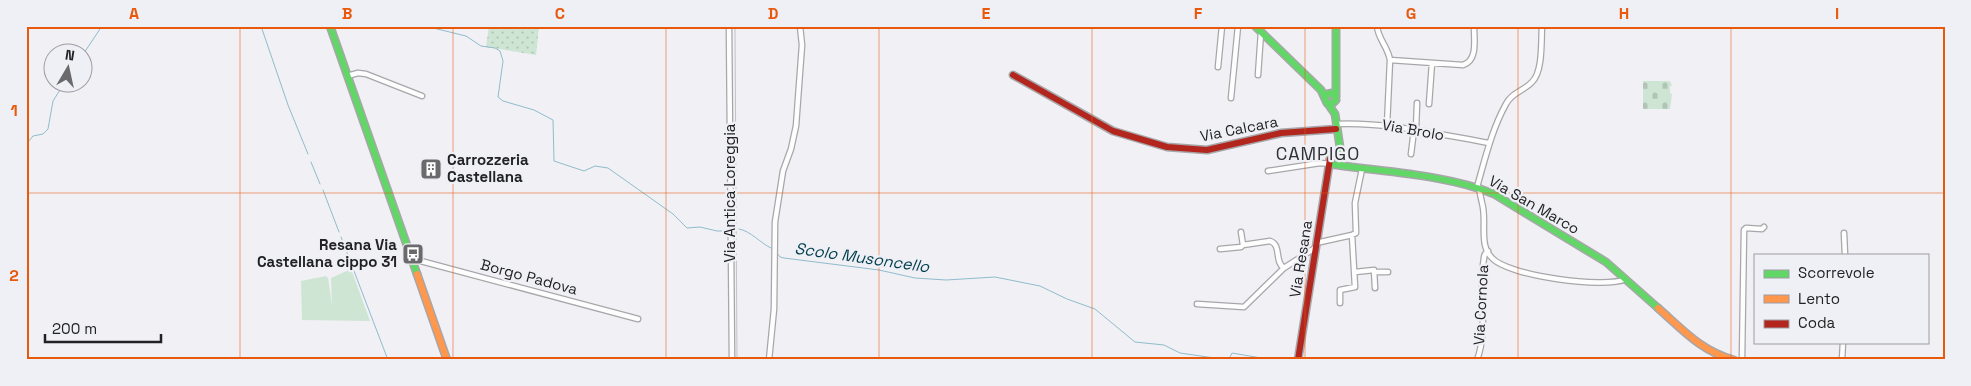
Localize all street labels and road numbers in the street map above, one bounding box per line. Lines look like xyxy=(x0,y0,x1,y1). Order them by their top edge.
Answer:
street label: Via Calcara xyxy=(1198,112,1280,145)
street label: Via Brolo xyxy=(1380,115,1446,144)
street label: Via Antica Loreggia xyxy=(720,123,739,262)
street label: Via San Marco xyxy=(1486,171,1583,238)
street label: Via Resana xyxy=(1285,219,1316,299)
street label: Borgo Padova xyxy=(479,254,580,299)
street label: Via Cornola xyxy=(1469,264,1492,346)

